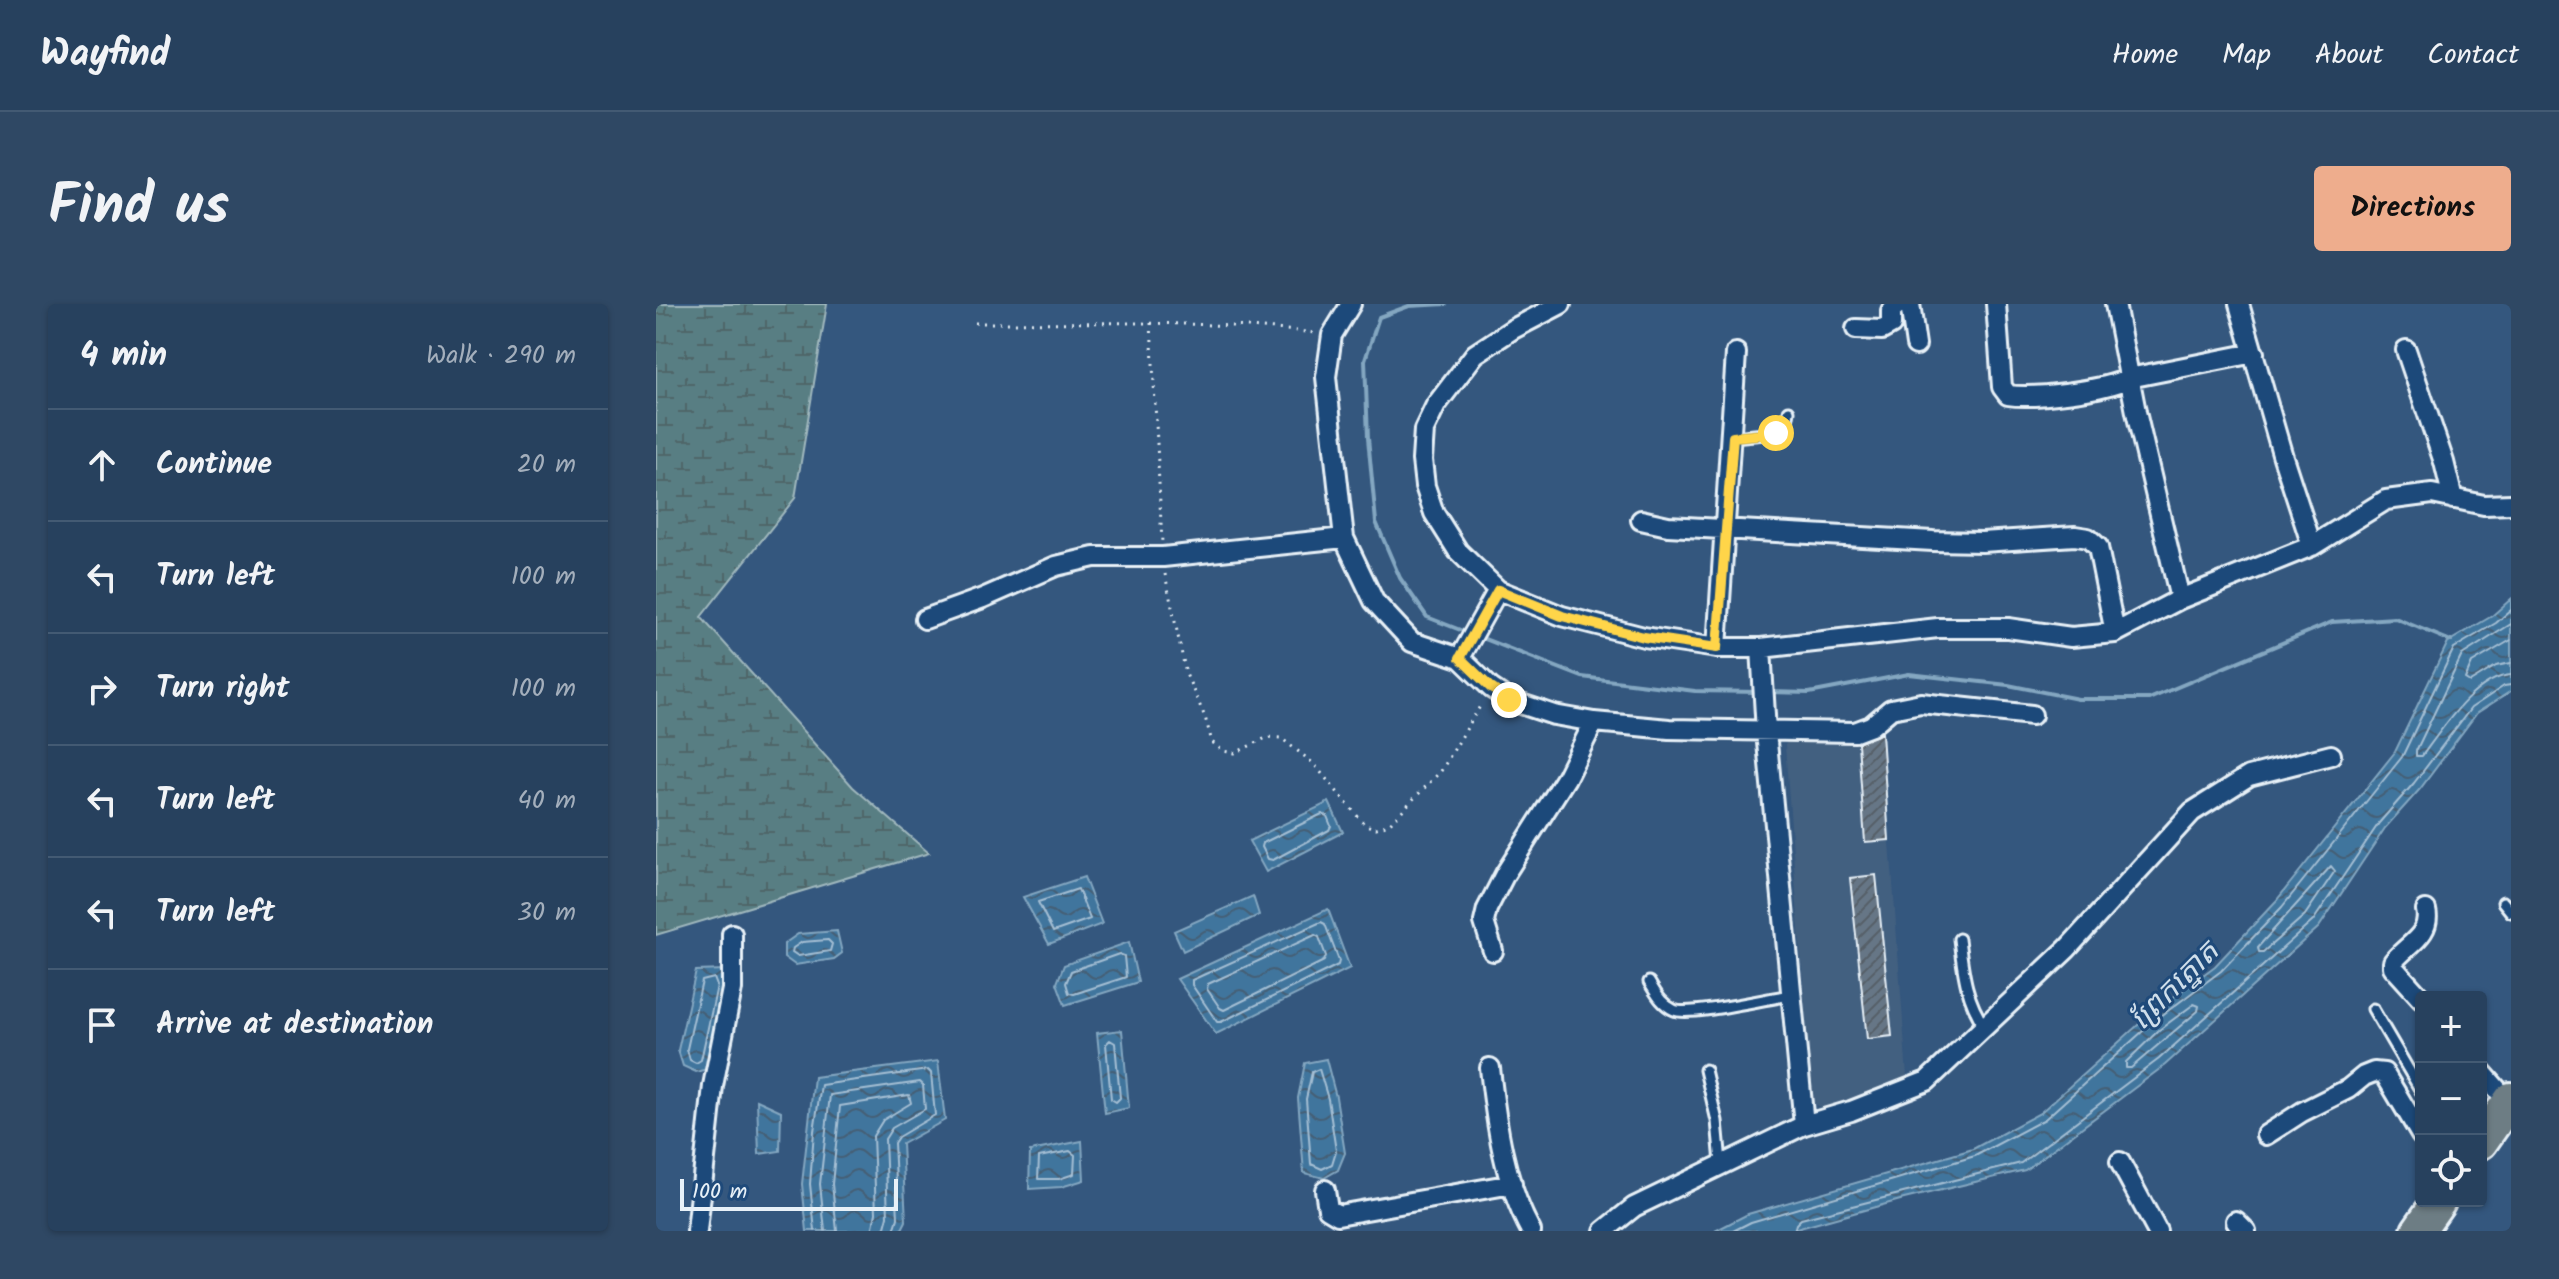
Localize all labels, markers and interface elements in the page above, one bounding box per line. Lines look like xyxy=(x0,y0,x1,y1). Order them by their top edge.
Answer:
text: Wayfind xyxy=(40,25,170,85)
text: Home xyxy=(2112,33,2178,78)
text: Map xyxy=(2222,33,2271,78)
text: About xyxy=(2315,33,2383,78)
text: Contact xyxy=(2427,33,2519,78)
text: Find us xyxy=(48,163,229,253)
button: Directions xyxy=(2314,166,2511,251)
text: 4 min xyxy=(80,329,167,383)
text: Walk · 290 m xyxy=(426,335,576,377)
route start xyxy=(1758,415,1794,451)
text: Continue xyxy=(156,441,272,489)
icon: ahead xyxy=(80,443,124,487)
text: 20 m xyxy=(517,444,576,486)
text: Turn left xyxy=(156,553,275,601)
icon: left xyxy=(80,555,124,599)
text: 100 m xyxy=(511,556,576,598)
text: Turn right xyxy=(156,665,289,713)
icon: right xyxy=(80,667,124,711)
text: 100 m xyxy=(511,668,576,710)
route end xyxy=(1491,682,1527,718)
text: Turn left xyxy=(156,777,275,825)
icon: left xyxy=(80,779,124,823)
text: 40 m xyxy=(518,780,576,822)
text: Turn left xyxy=(156,889,275,937)
icon: left xyxy=(80,891,124,935)
text: 30 m xyxy=(517,892,576,934)
water label: ព្រែកត្នោត xyxy=(2119,929,2233,1043)
map controls xyxy=(2415,991,2487,1207)
button: + xyxy=(2415,991,2487,1063)
text: Arrive at destination xyxy=(156,1001,433,1049)
icon: arrive xyxy=(80,1003,124,1047)
button: − xyxy=(2415,1063,2487,1135)
button: locate xyxy=(2415,1135,2487,1207)
scale bar xyxy=(680,1175,898,1211)
text: 100 m xyxy=(692,1175,747,1210)

